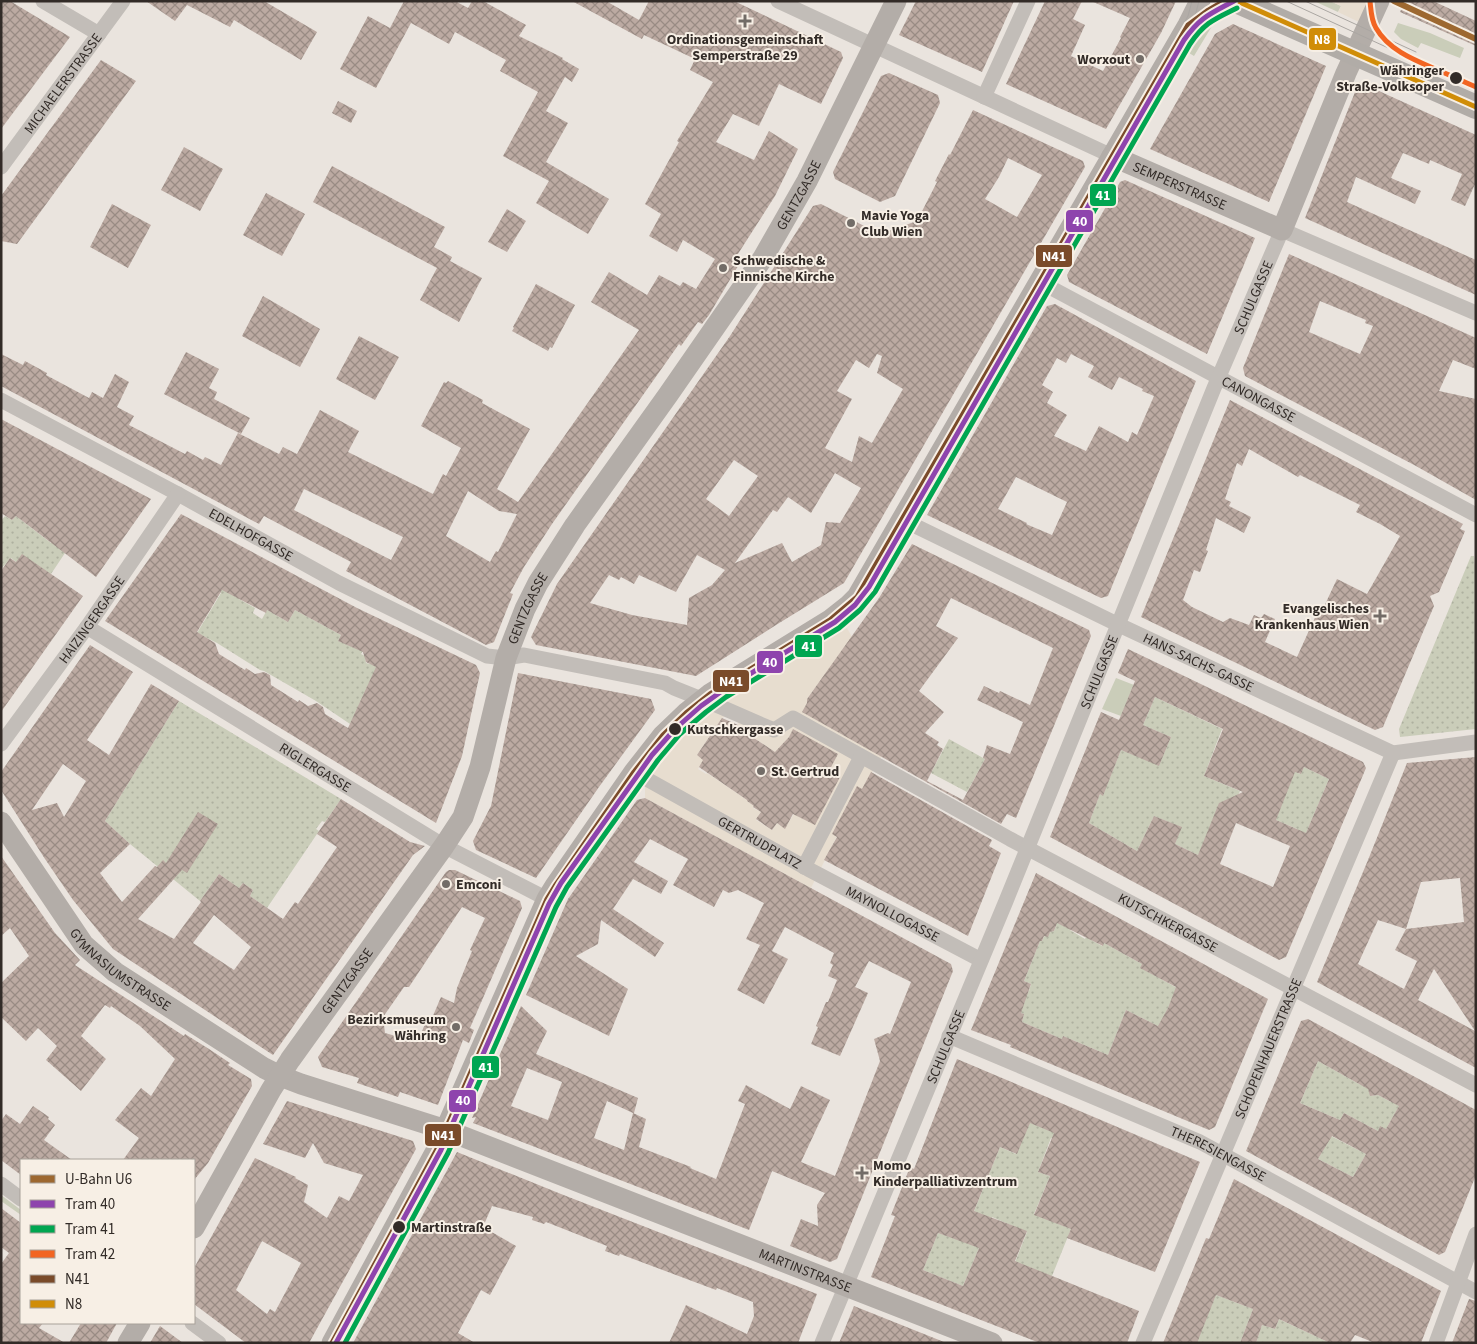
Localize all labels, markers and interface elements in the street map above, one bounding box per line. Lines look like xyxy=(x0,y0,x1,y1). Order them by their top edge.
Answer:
marker: Ordinationsgemeinschaft Semperstraße 29 xyxy=(738,14,752,28)
line badge: N8 xyxy=(1308,27,1337,51)
street label: MICHAELERSTRASSE xyxy=(20,29,107,138)
place label: Ordinationsgemeinschaft Semperstraße 29 xyxy=(667,30,824,66)
text: N8 xyxy=(1314,30,1330,50)
place label: Worxout xyxy=(1077,50,1131,70)
marker: Worxout xyxy=(1134,53,1146,65)
place label: Währinger Straße-Volksoper xyxy=(1336,61,1444,97)
marker: Währinger Straße-Volksoper xyxy=(1448,70,1464,86)
street label: GENTZGASSE xyxy=(772,157,827,234)
street label: SEMPERSTRASSE xyxy=(1129,157,1230,216)
line badge: 41 xyxy=(1089,183,1117,207)
text: 41 xyxy=(1096,186,1110,206)
place label: Mavie Yoga Club Wien xyxy=(861,206,929,242)
line badge: 40 xyxy=(1065,209,1094,233)
text: 40 xyxy=(1073,212,1087,232)
marker: Mavie Yoga Club Wien xyxy=(845,217,857,229)
line badge: N41 xyxy=(1035,244,1073,268)
text: N41 xyxy=(1042,247,1066,267)
place label: Schwedische & Finnische Kirche xyxy=(733,251,835,287)
street label: SCHULGASSE xyxy=(1229,258,1279,338)
marker: Schwedische & Finnische Kirche xyxy=(717,262,729,274)
street label: CANONGASSE xyxy=(1218,372,1299,428)
street label: EDELHOFGASSE xyxy=(205,504,297,567)
street label: GENTZGASSE xyxy=(503,569,553,648)
street label: HAIZINGERGASSE xyxy=(54,572,130,668)
place label: Evangelisches Krankenhaus Wien xyxy=(1254,599,1369,635)
marker: Evangelisches Krankenhaus Wien xyxy=(1373,609,1387,623)
street label: HANS-SACHS-GASSE xyxy=(1140,629,1257,698)
street label: SCHULGASSE xyxy=(1076,632,1124,712)
line badge: 41 xyxy=(794,634,823,658)
text: 41 xyxy=(802,637,816,657)
line badge: 40 xyxy=(756,650,784,674)
text: 40 xyxy=(763,653,777,673)
line badge: N41 xyxy=(712,669,750,693)
text: N41 xyxy=(719,672,743,692)
place label: Kutschkergasse xyxy=(687,720,784,740)
marker: Kutschkergasse xyxy=(667,721,683,737)
street label: RIGLERGASSE xyxy=(275,738,355,798)
place label: St. Gertrud xyxy=(771,762,839,782)
marker: St. Gertrud xyxy=(755,765,767,777)
street label: GERTRUDPLATZ xyxy=(714,812,805,874)
place label: Emconi xyxy=(456,875,502,895)
marker: Emconi xyxy=(440,878,452,890)
street label: MAYNOLLOGASSE xyxy=(842,882,943,947)
street label: KUTSCHKERGASSE xyxy=(1114,889,1221,958)
street label: GYMNASIUMSTRASSE xyxy=(64,924,175,1016)
street label: GENTZGASSE xyxy=(317,944,378,1019)
street label: SCHOPENHAUERSTRASSE xyxy=(1230,975,1308,1122)
street label: SCHULGASSE xyxy=(922,1007,971,1087)
place label: Bezirksmuseum Währing xyxy=(347,1010,447,1046)
marker: Bezirksmuseum Währing xyxy=(450,1021,462,1033)
line badge: 41 xyxy=(471,1055,500,1079)
text: 41 xyxy=(479,1058,493,1078)
line badge: 40 xyxy=(448,1089,477,1113)
text: 40 xyxy=(456,1091,470,1111)
street label: THERESIENGASSE xyxy=(1167,1122,1270,1187)
line badge: N41 xyxy=(424,1123,462,1147)
text: N41 xyxy=(431,1126,455,1146)
place label: Momo Kinderpalliativzentrum xyxy=(873,1156,1017,1192)
legend xyxy=(20,1159,195,1324)
marker: Momo Kinderpalliativzentrum xyxy=(855,1166,869,1180)
text: U-Bahn U6 xyxy=(65,1169,132,1190)
text: Tram 40 xyxy=(65,1194,115,1215)
place label: Martinstraße xyxy=(411,1218,492,1238)
text: Tram 41 xyxy=(65,1219,115,1240)
marker: Martinstraße xyxy=(391,1219,407,1235)
text: Tram 42 xyxy=(65,1244,115,1265)
street label: MARTINSTRASSE xyxy=(756,1244,854,1298)
text: N41 xyxy=(65,1269,90,1290)
text: N8 xyxy=(65,1294,82,1315)

